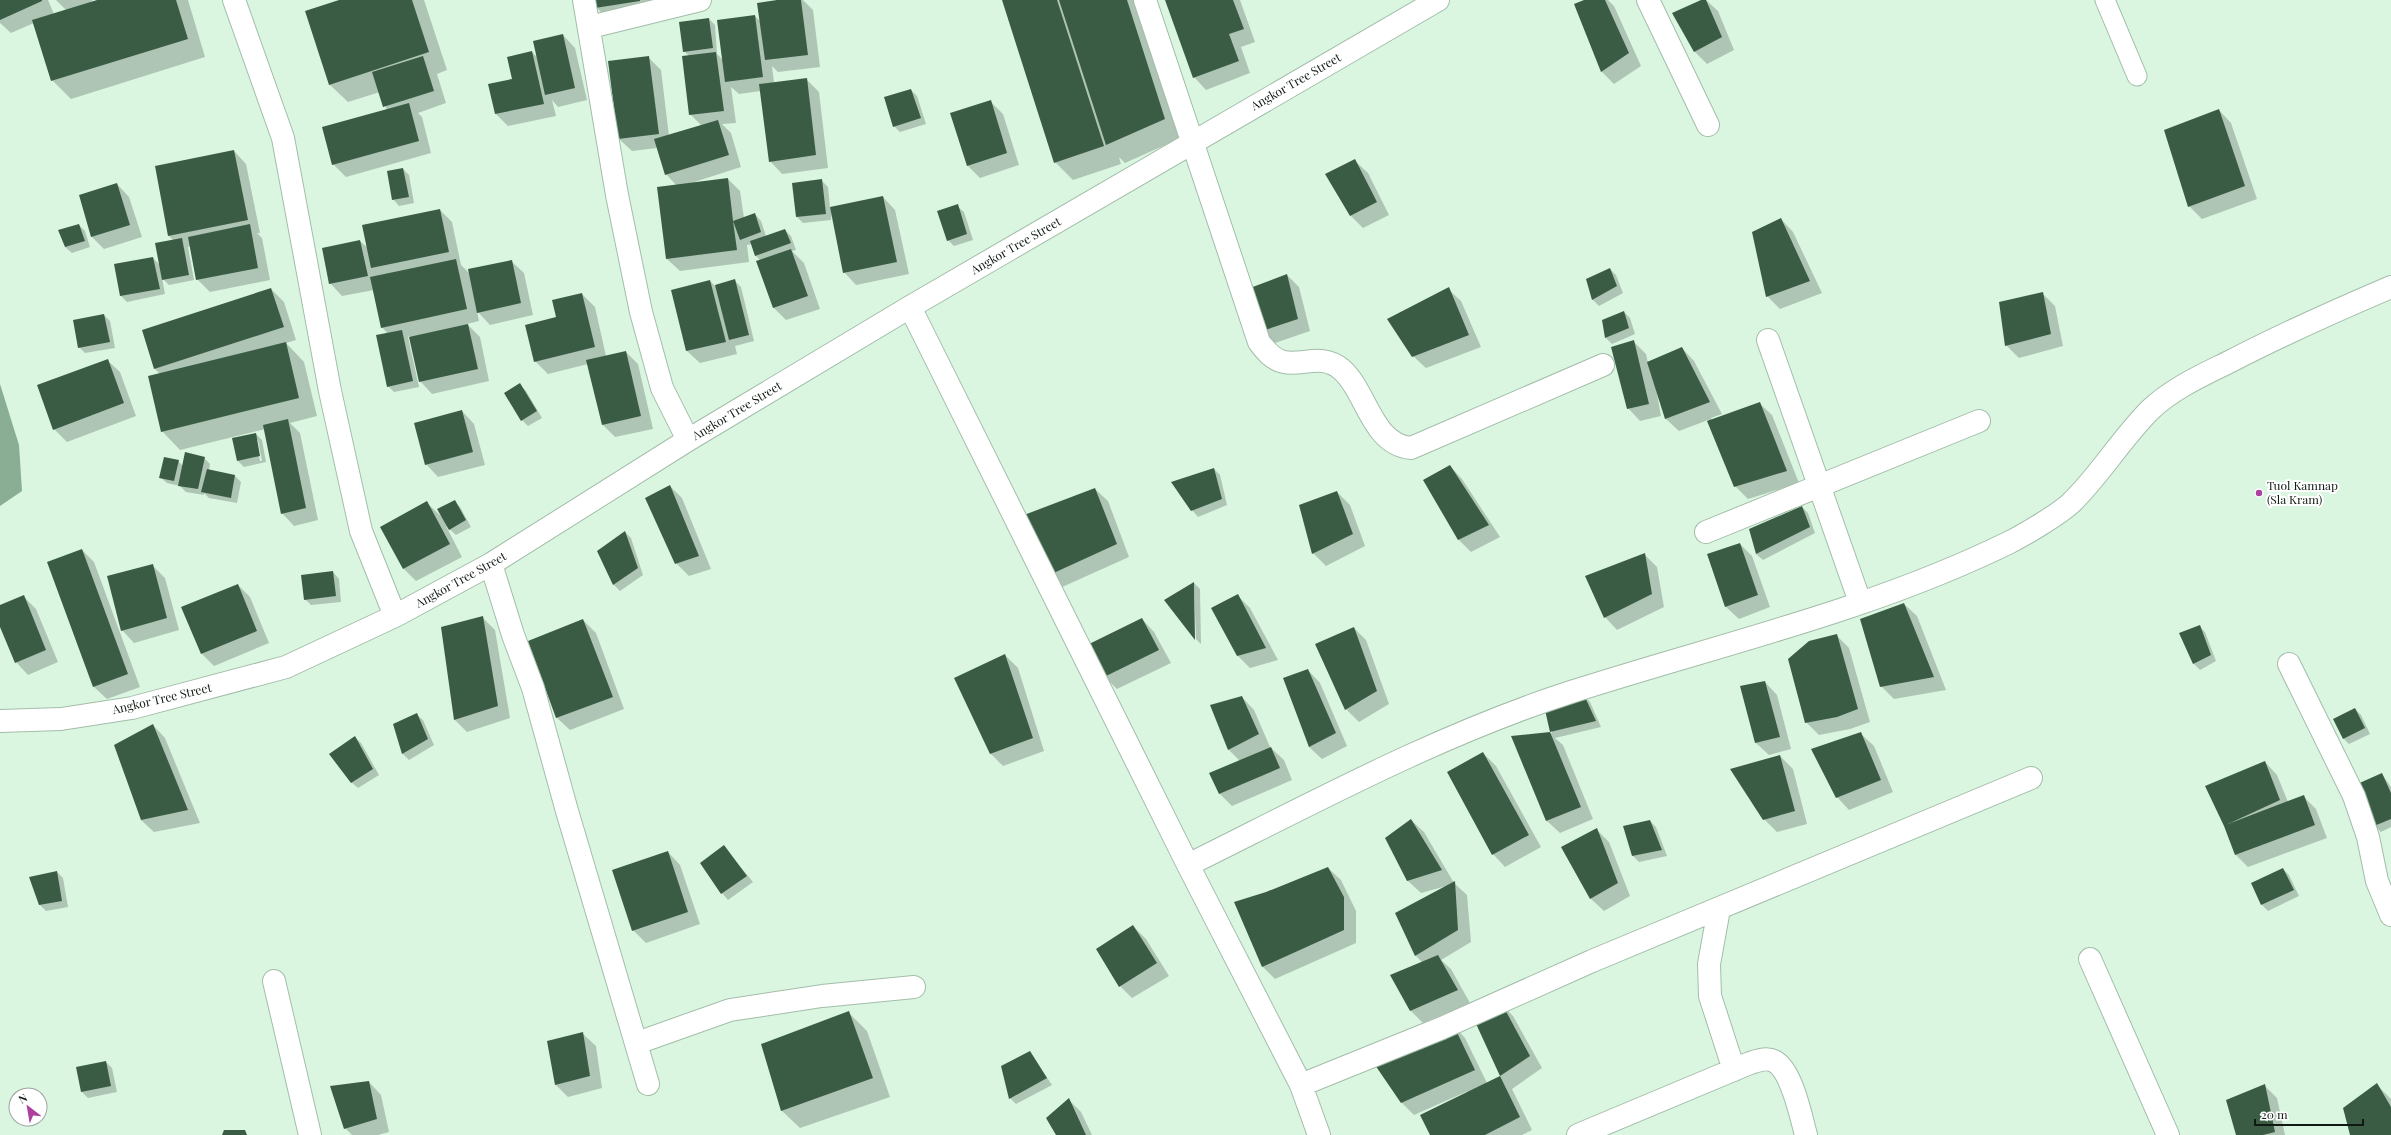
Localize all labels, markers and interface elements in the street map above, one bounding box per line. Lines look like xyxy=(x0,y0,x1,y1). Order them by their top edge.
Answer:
street label: Angkor Tree Street xyxy=(1247,48,1344,114)
street label: Angkor Tree Street xyxy=(967,212,1064,278)
street label: Angkor Tree Street xyxy=(688,377,785,444)
place label: Tuol Kamnap (Sla Kram) xyxy=(2267,477,2338,507)
marker: Tuol Kamnap (Sla Kram) xyxy=(2254,488,2264,498)
street label: Angkor Tree Street xyxy=(411,547,509,611)
street label: Angkor Tree Street xyxy=(110,679,214,717)
north arrow xyxy=(8,1087,48,1127)
text: N xyxy=(15,1089,30,1106)
scale bar xyxy=(2255,1101,2363,1127)
text: 20 m xyxy=(2261,1106,2288,1122)

